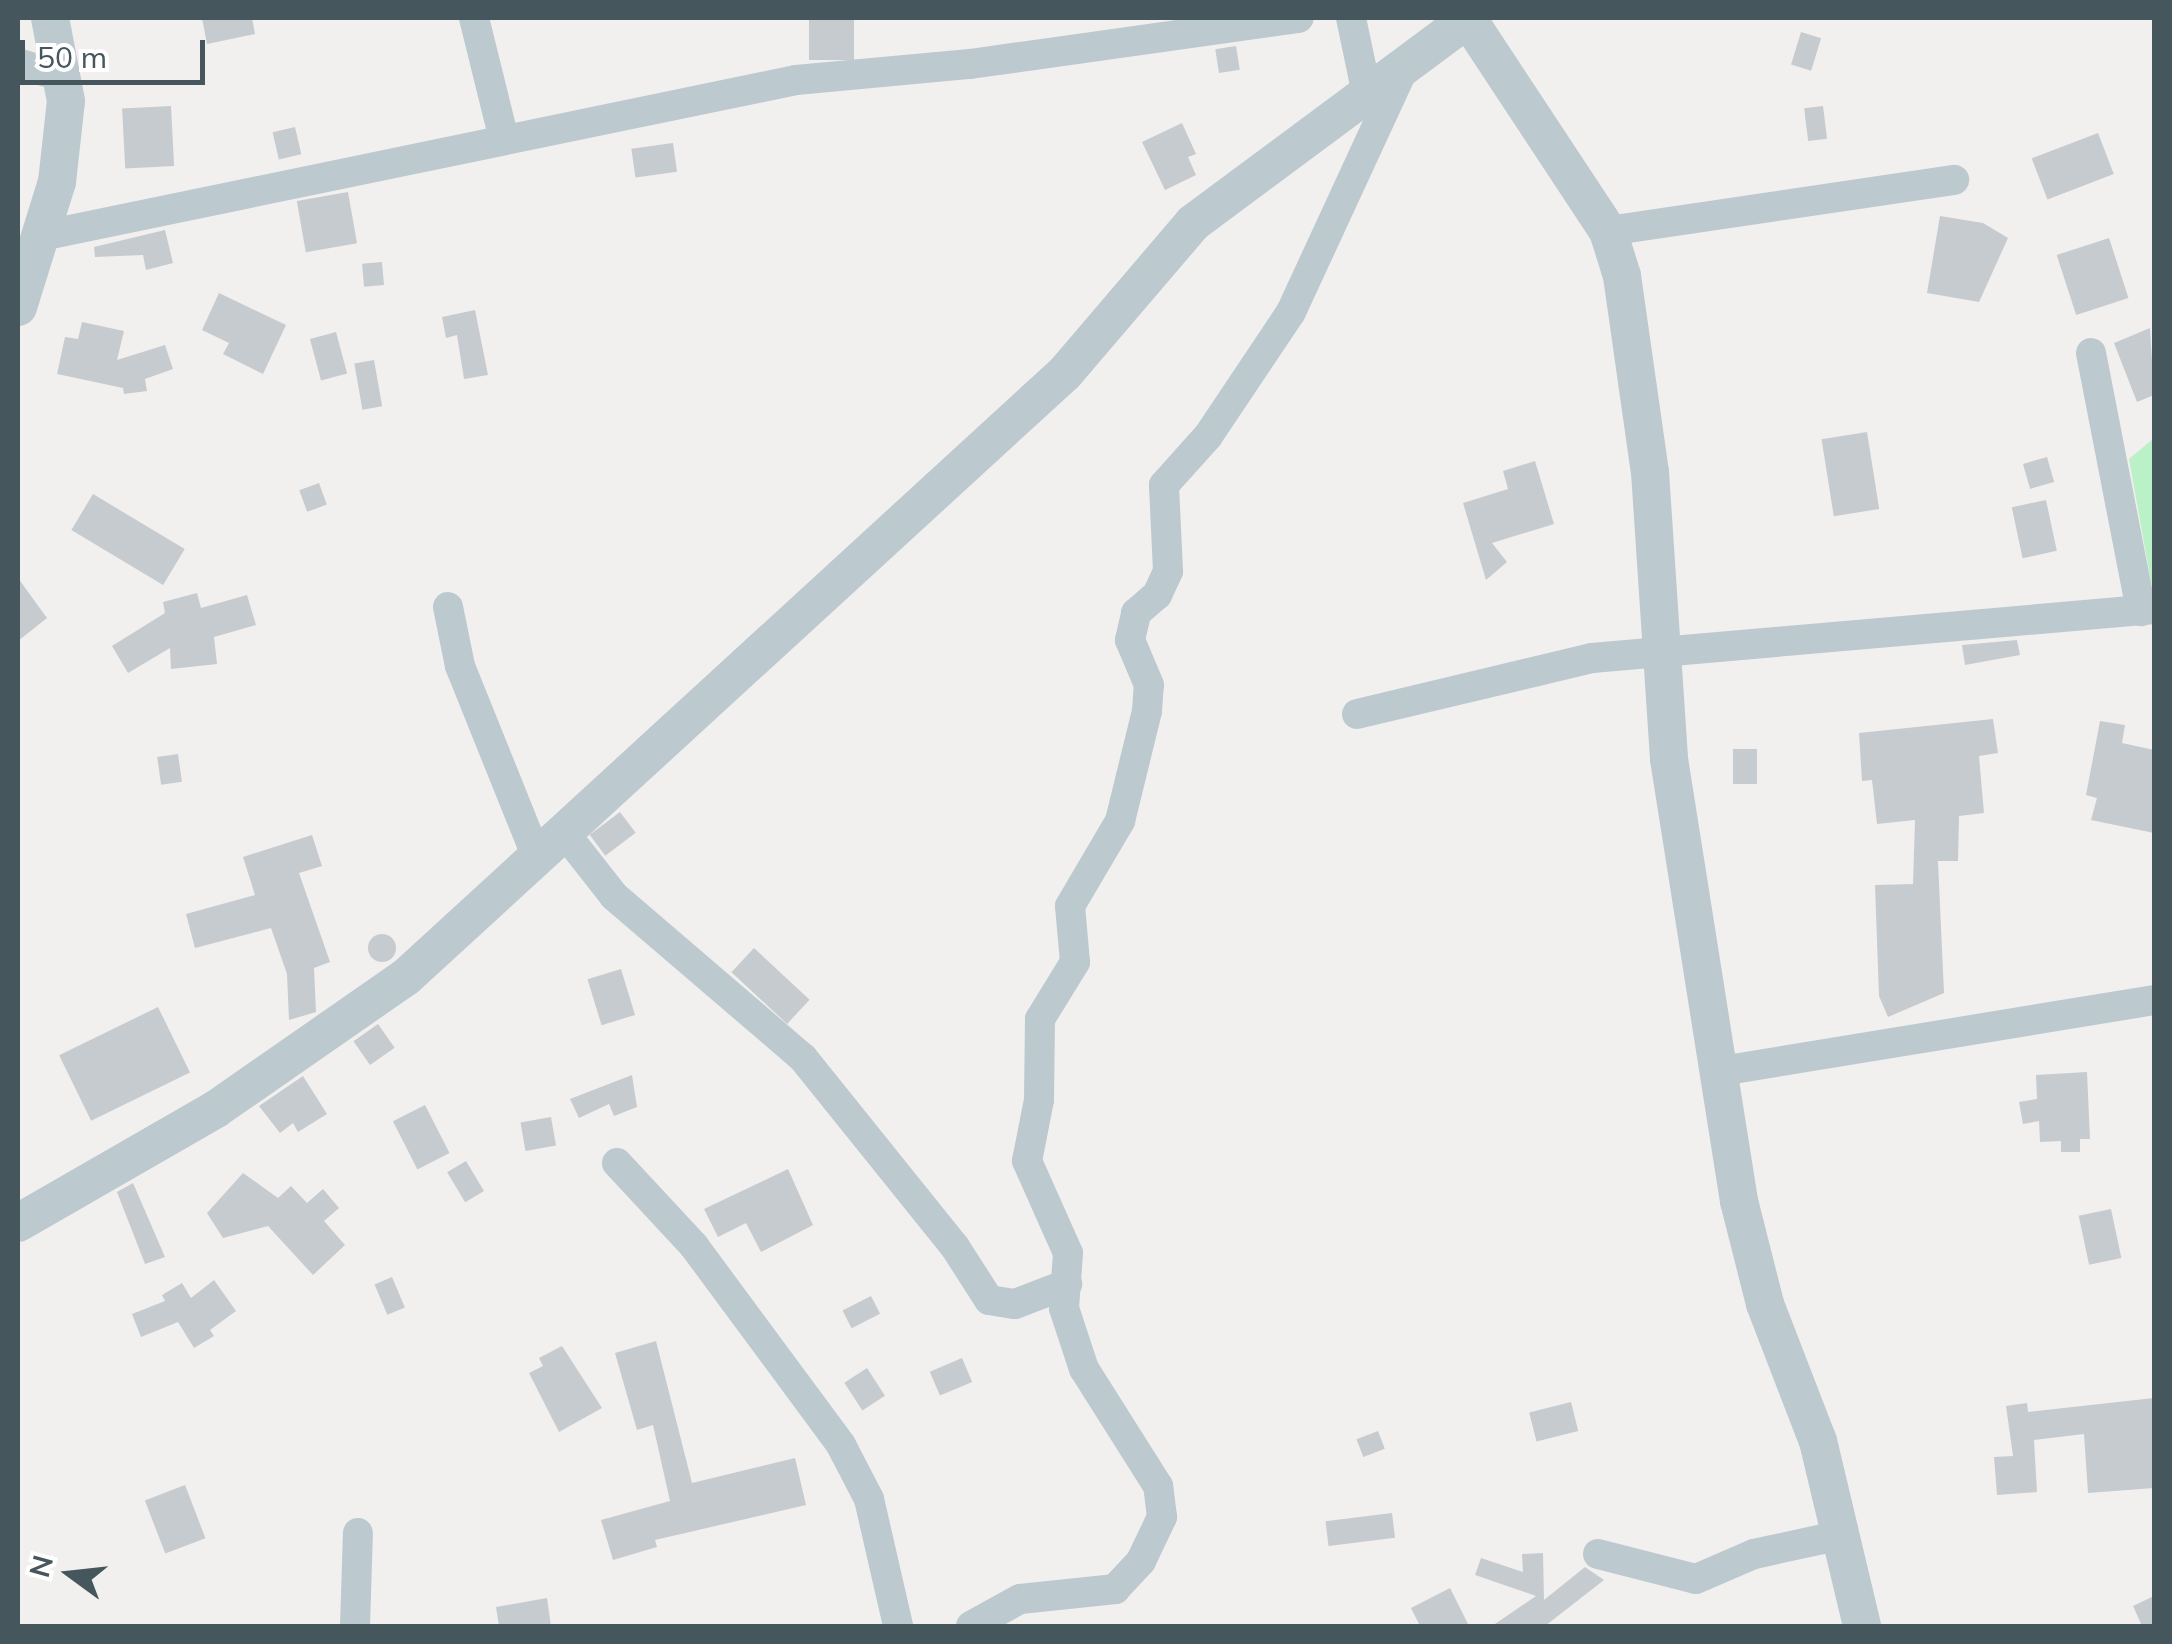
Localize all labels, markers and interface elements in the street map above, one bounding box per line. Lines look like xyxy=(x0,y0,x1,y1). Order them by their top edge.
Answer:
scale bar xyxy=(25,20,210,82)
text: 50 m xyxy=(37,38,107,76)
north arrow xyxy=(20,1524,120,1624)
text: N xyxy=(21,1551,60,1581)

